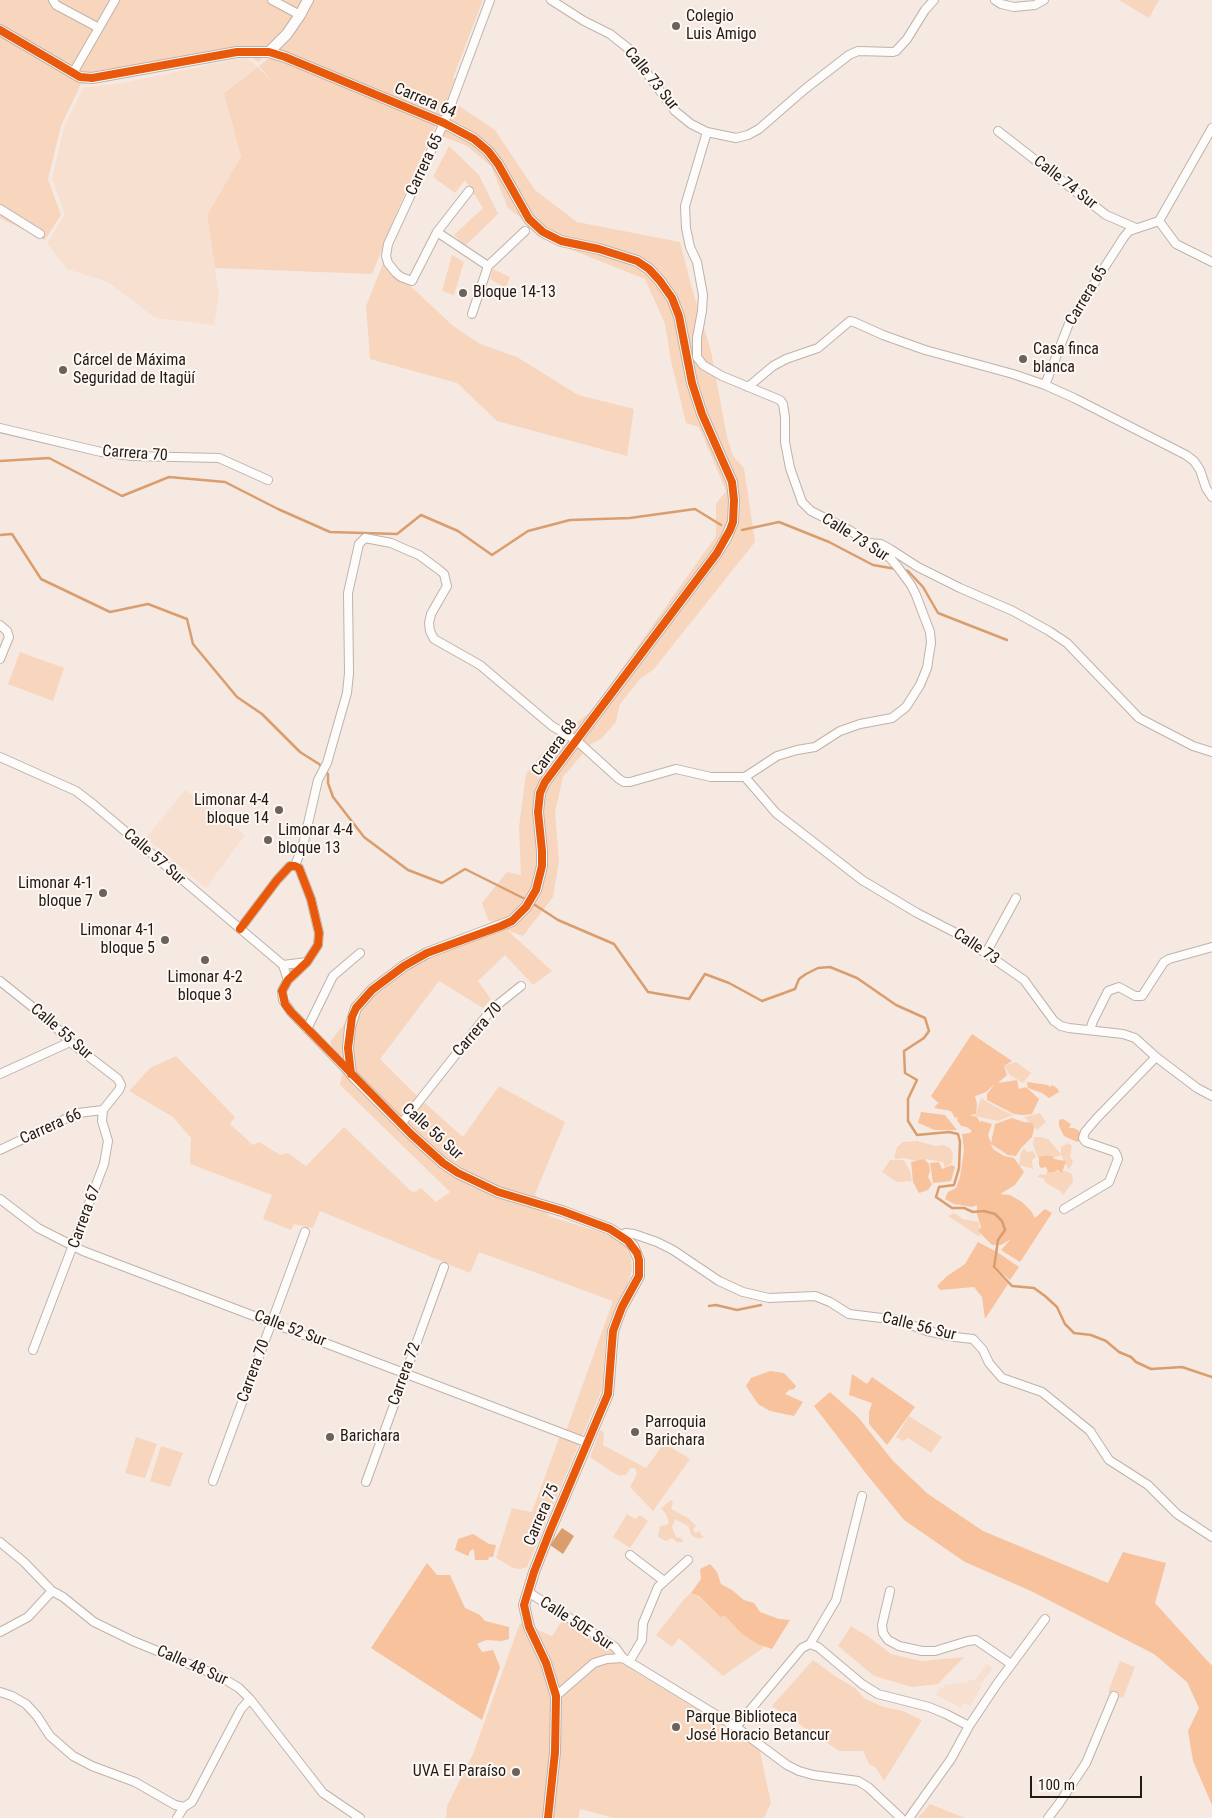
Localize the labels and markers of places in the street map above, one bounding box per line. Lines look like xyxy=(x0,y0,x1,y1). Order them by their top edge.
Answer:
place label: Colegio Luis Amigo xyxy=(686,7,757,45)
marker: Colegio Luis Amigo xyxy=(670,20,682,32)
place label: Bloque 14-13 xyxy=(473,283,556,303)
marker: Bloque 14-13 xyxy=(457,287,469,299)
place label: Casa finca blanca xyxy=(1033,340,1099,378)
place label: Cárcel de Máxima Seguridad de Itagüí xyxy=(73,351,195,389)
marker: Casa finca blanca xyxy=(1017,353,1029,365)
marker: Cárcel de Máxima Seguridad de Itagüí xyxy=(57,364,69,376)
place label: Limonar 4-4 bloque 14 xyxy=(194,791,269,829)
marker: Limonar 4-4 bloque 14 xyxy=(273,804,285,816)
place label: Limonar 4-4 bloque 13 xyxy=(278,821,353,859)
marker: Limonar 4-4 bloque 13 xyxy=(262,834,274,846)
place label: Limonar 4-1 bloque 7 xyxy=(18,874,93,912)
marker: Limonar 4-1 bloque 7 xyxy=(97,887,109,899)
place label: Limonar 4-1 bloque 5 xyxy=(80,921,155,959)
marker: Limonar 4-1 bloque 5 xyxy=(159,934,171,946)
marker: Limonar 4-2 bloque 3 xyxy=(199,954,211,966)
place label: Limonar 4-2 bloque 3 xyxy=(167,968,243,1006)
place label: Parroquia Barichara xyxy=(645,1413,706,1451)
marker: Parroquia Barichara xyxy=(629,1426,641,1438)
place label: Barichara xyxy=(340,1427,400,1447)
marker: Barichara xyxy=(324,1431,336,1443)
place label: Parque Biblioteca José Horacio Betancur xyxy=(686,1708,830,1746)
marker: Parque Biblioteca José Horacio Betancur xyxy=(670,1721,682,1733)
place label: UVA El Paraíso xyxy=(413,1762,506,1782)
marker: UVA El Paraíso xyxy=(510,1766,522,1778)

